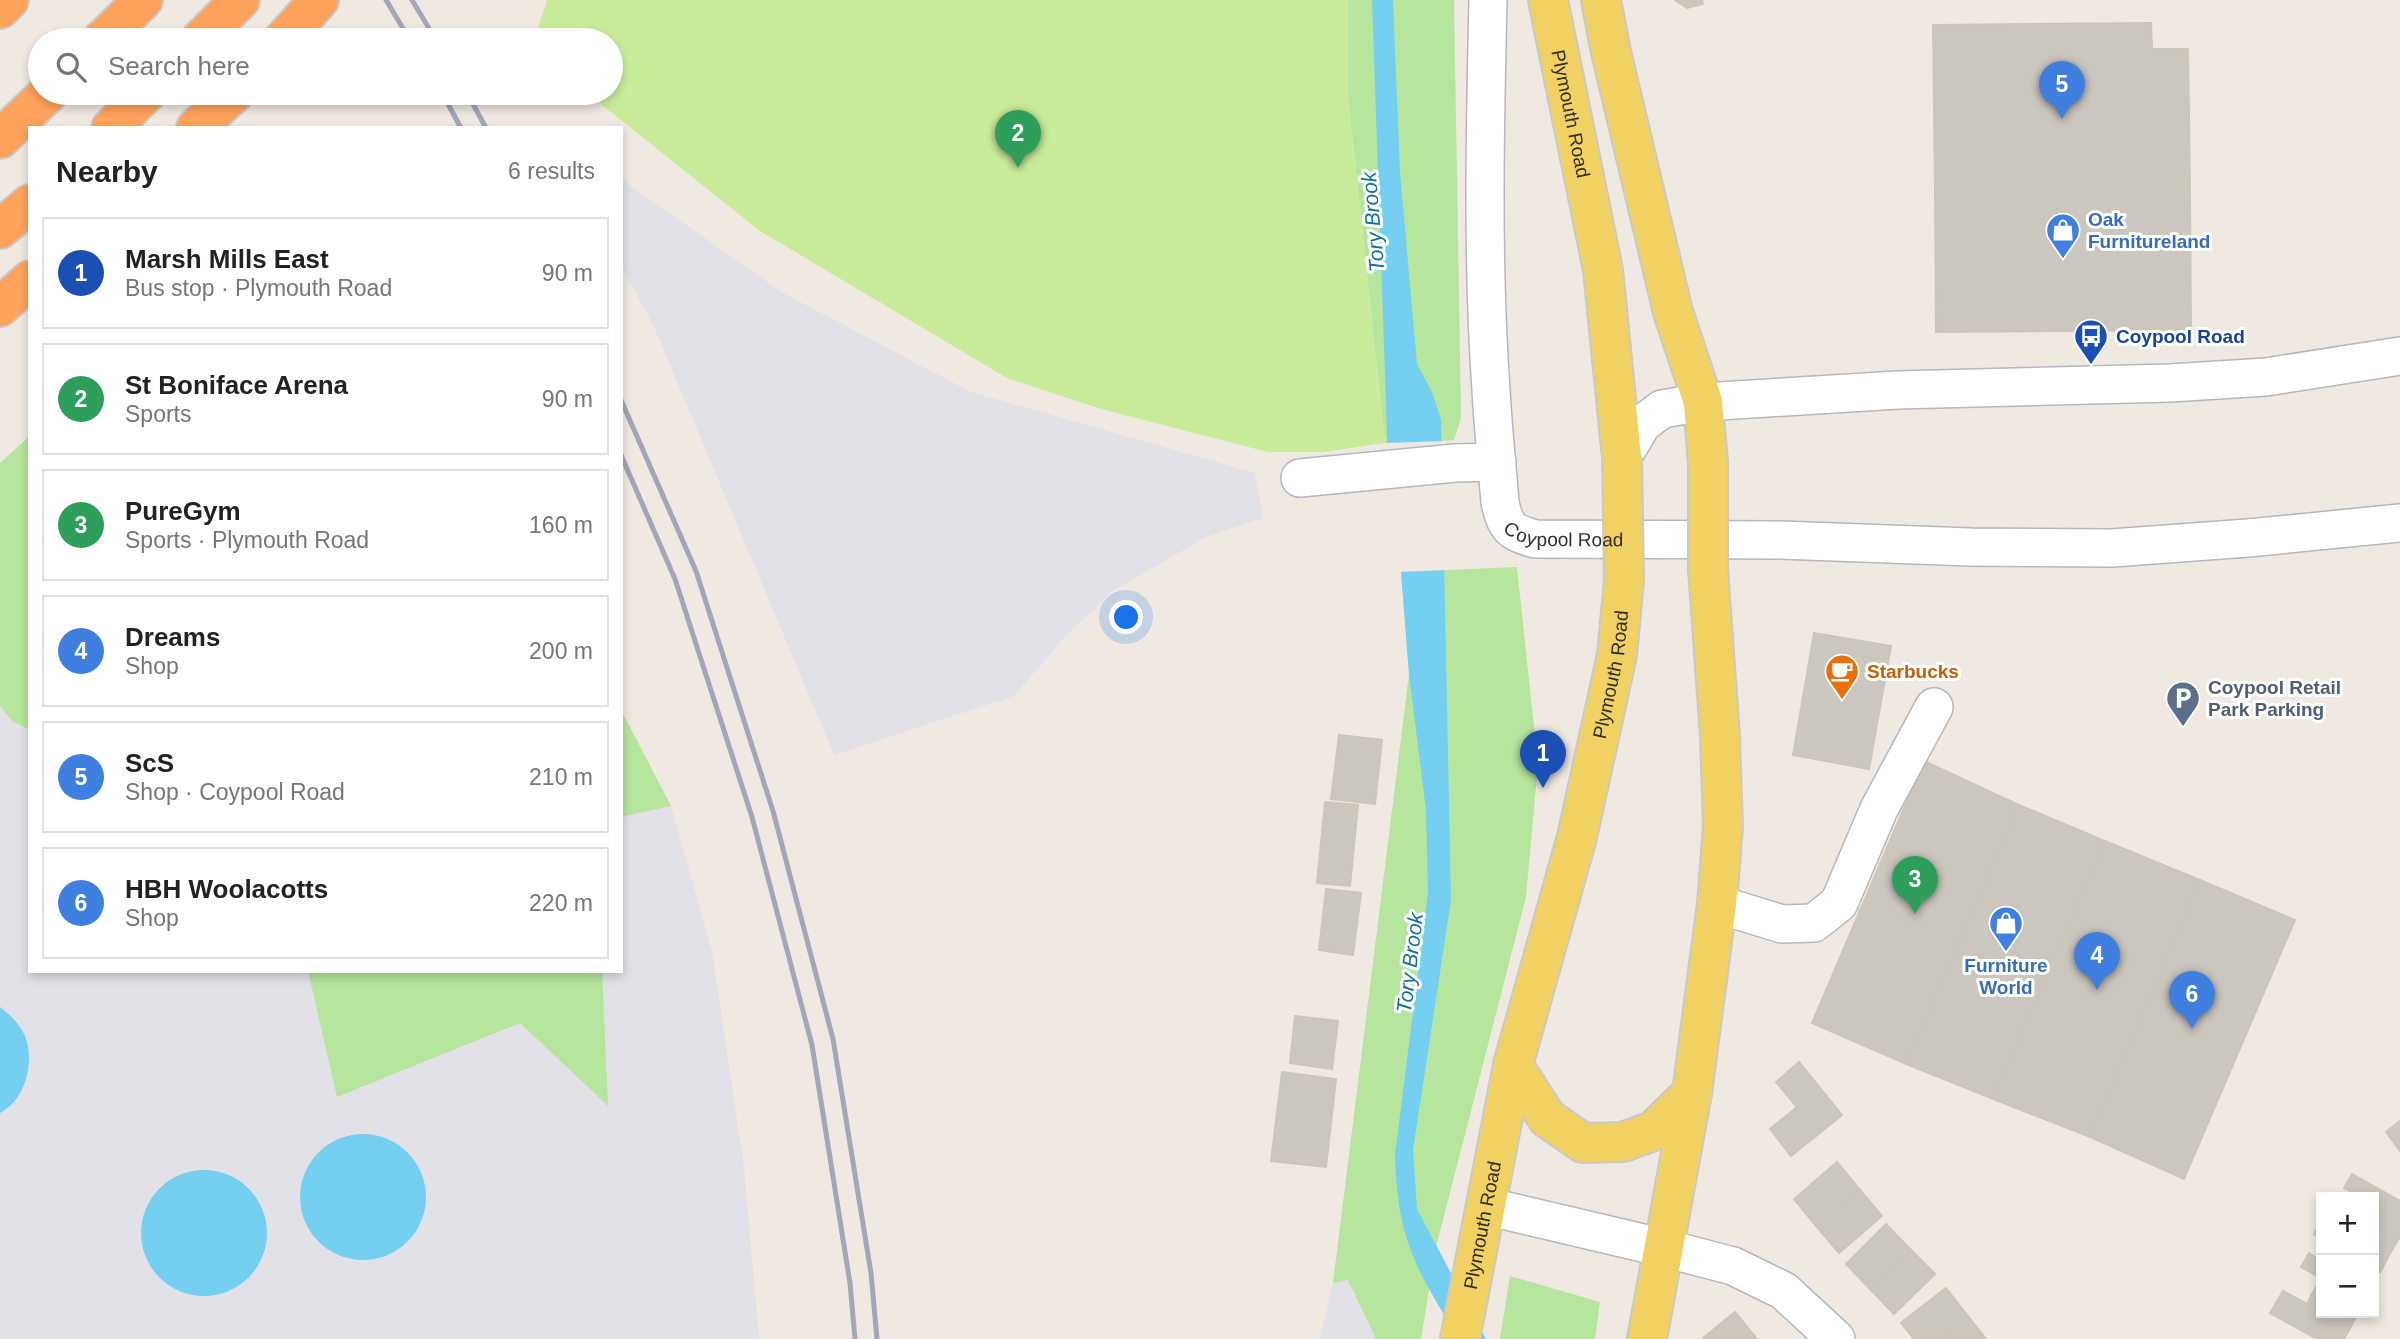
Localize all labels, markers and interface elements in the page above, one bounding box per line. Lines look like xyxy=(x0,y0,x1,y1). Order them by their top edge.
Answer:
search box xyxy=(28,28,623,105)
icon: search xyxy=(52,48,90,86)
street label: Plymouth Road xyxy=(1547,48,1594,180)
text: Search here xyxy=(108,51,250,81)
pin: 5 xyxy=(2039,61,2085,119)
pin: 2 xyxy=(995,110,1041,168)
text: Nearby xyxy=(56,155,158,188)
text: 6 results xyxy=(508,158,595,184)
water label: Tory Brook xyxy=(1357,169,1388,273)
place label: Oak Furnitureland xyxy=(2088,209,2210,252)
shop icon: Oak Furnitureland xyxy=(2044,211,2082,260)
text: Marsh Mills East xyxy=(125,244,329,274)
text: 1 xyxy=(75,260,87,286)
text: 90 m xyxy=(542,260,593,286)
text: Bus stop · Plymouth Road xyxy=(125,275,392,301)
bus stop icon: Coypool Road xyxy=(2072,317,2110,366)
place label: Coypool Road xyxy=(2116,326,2245,347)
text: St Boniface Arena xyxy=(125,370,348,400)
text: 2 xyxy=(75,386,87,412)
text: 90 m xyxy=(542,386,593,412)
text: Sports xyxy=(125,401,191,427)
text: PureGym xyxy=(125,496,241,526)
text: 3 xyxy=(75,512,87,538)
text: 160 m xyxy=(529,512,593,538)
street label: Coypool Road xyxy=(1500,517,1623,550)
text: Sports · Plymouth Road xyxy=(125,527,369,553)
your location xyxy=(1109,600,1143,634)
street label: Plymouth Road xyxy=(1589,609,1632,741)
text: Dreams xyxy=(125,622,220,652)
text: 4 xyxy=(75,638,87,664)
text: 200 m xyxy=(529,638,593,664)
cafe icon: Starbucks xyxy=(1823,652,1861,701)
text: Shop xyxy=(125,653,179,679)
place label: Starbucks xyxy=(1867,661,1959,682)
place label: Coypool Retail Park Parking xyxy=(2208,677,2341,720)
parking icon: Coypool Retail Park Parking xyxy=(2164,679,2202,728)
pin: 1 xyxy=(1520,730,1566,788)
text: ScS xyxy=(125,748,174,778)
text: 5 xyxy=(75,764,87,790)
text: 210 m xyxy=(529,764,593,790)
text: Shop · Coypool Road xyxy=(125,779,345,805)
pin: 3 xyxy=(1892,856,1938,914)
text: HBH Woolacotts xyxy=(125,874,328,904)
text: 6 xyxy=(75,890,87,916)
text: 220 m xyxy=(529,890,593,916)
shop icon: Furniture World xyxy=(1987,904,2025,953)
text: Shop xyxy=(125,905,179,931)
water label: Tory Brook xyxy=(1392,910,1427,1014)
pin: 4 xyxy=(2074,932,2120,990)
place label: Furniture World xyxy=(1964,955,2048,998)
pin: 6 xyxy=(2169,971,2215,1029)
street label: Plymouth Road xyxy=(1460,1159,1505,1291)
map controls xyxy=(2316,1192,2379,1318)
button: + xyxy=(2316,1192,2379,1255)
button: − xyxy=(2316,1255,2379,1318)

